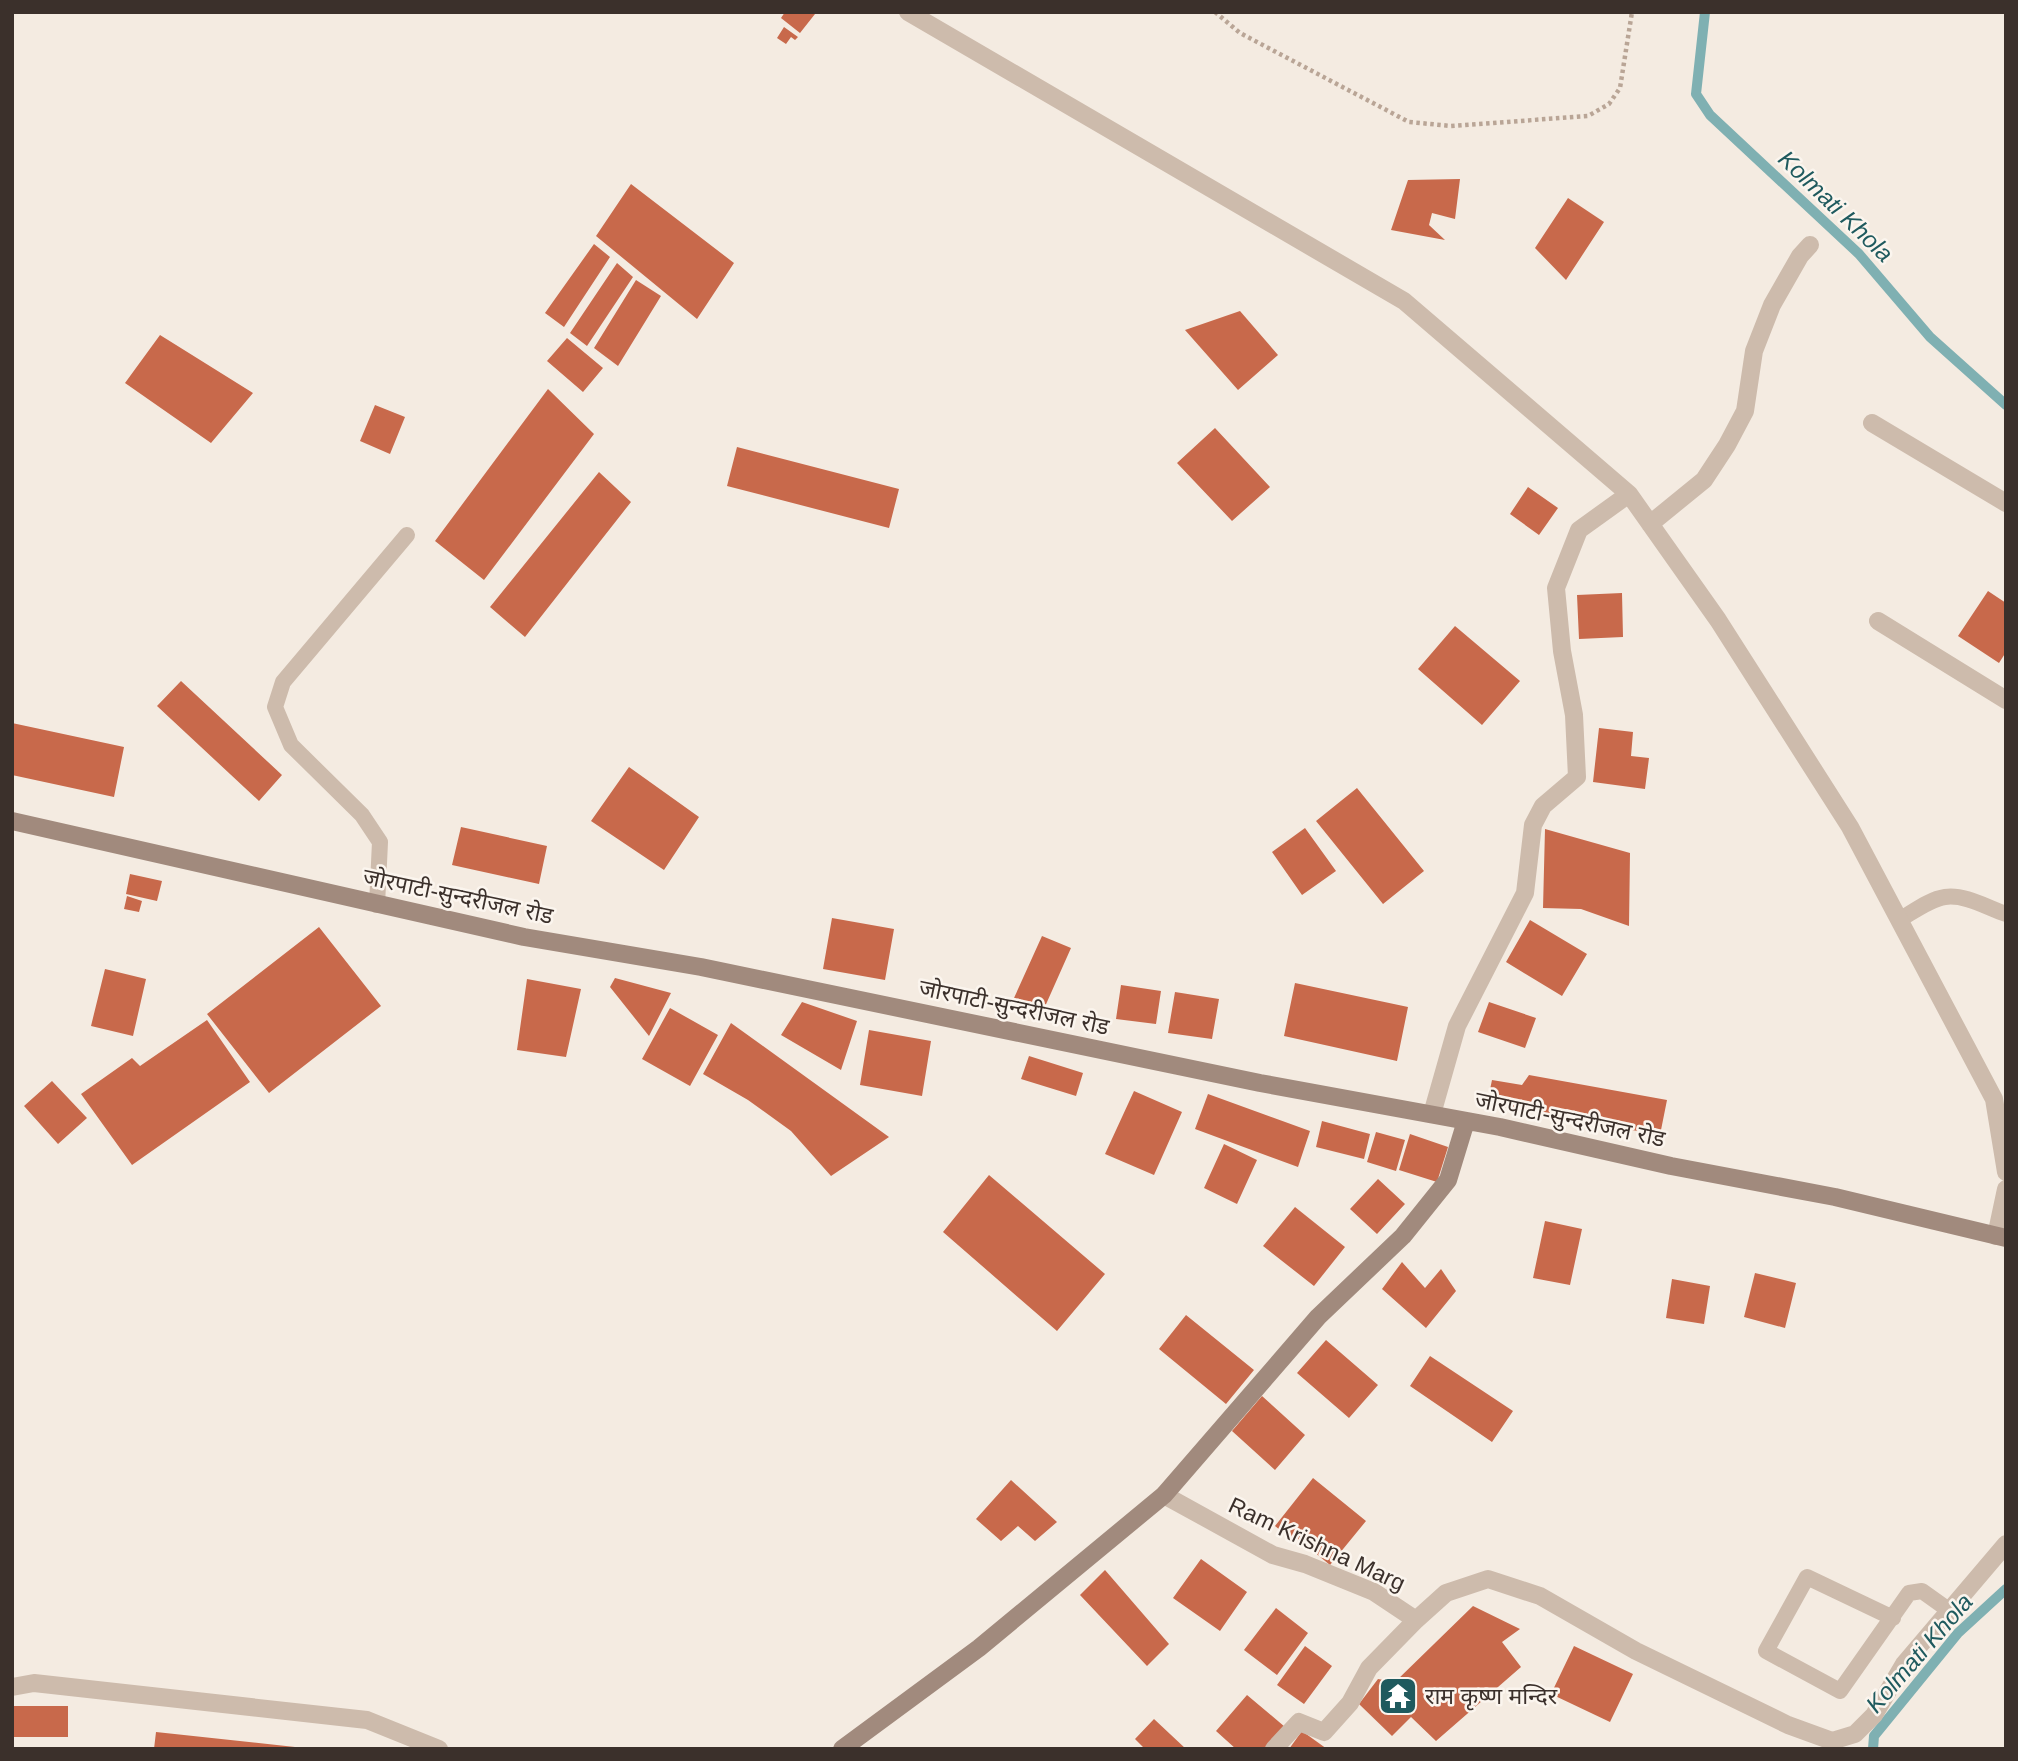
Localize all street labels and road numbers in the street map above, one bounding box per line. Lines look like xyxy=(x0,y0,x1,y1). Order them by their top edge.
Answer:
street label: जोरपाटी-सुन्दरीजल रोड xyxy=(360,863,556,931)
street label: जोरपाटी-सुन्दरीजल रोड xyxy=(916,974,1112,1042)
street label: जोरपाटी-सुन्दरीजल रोड xyxy=(1472,1086,1668,1154)
street label: Ram Krishna Marg xyxy=(1225,1492,1409,1596)

